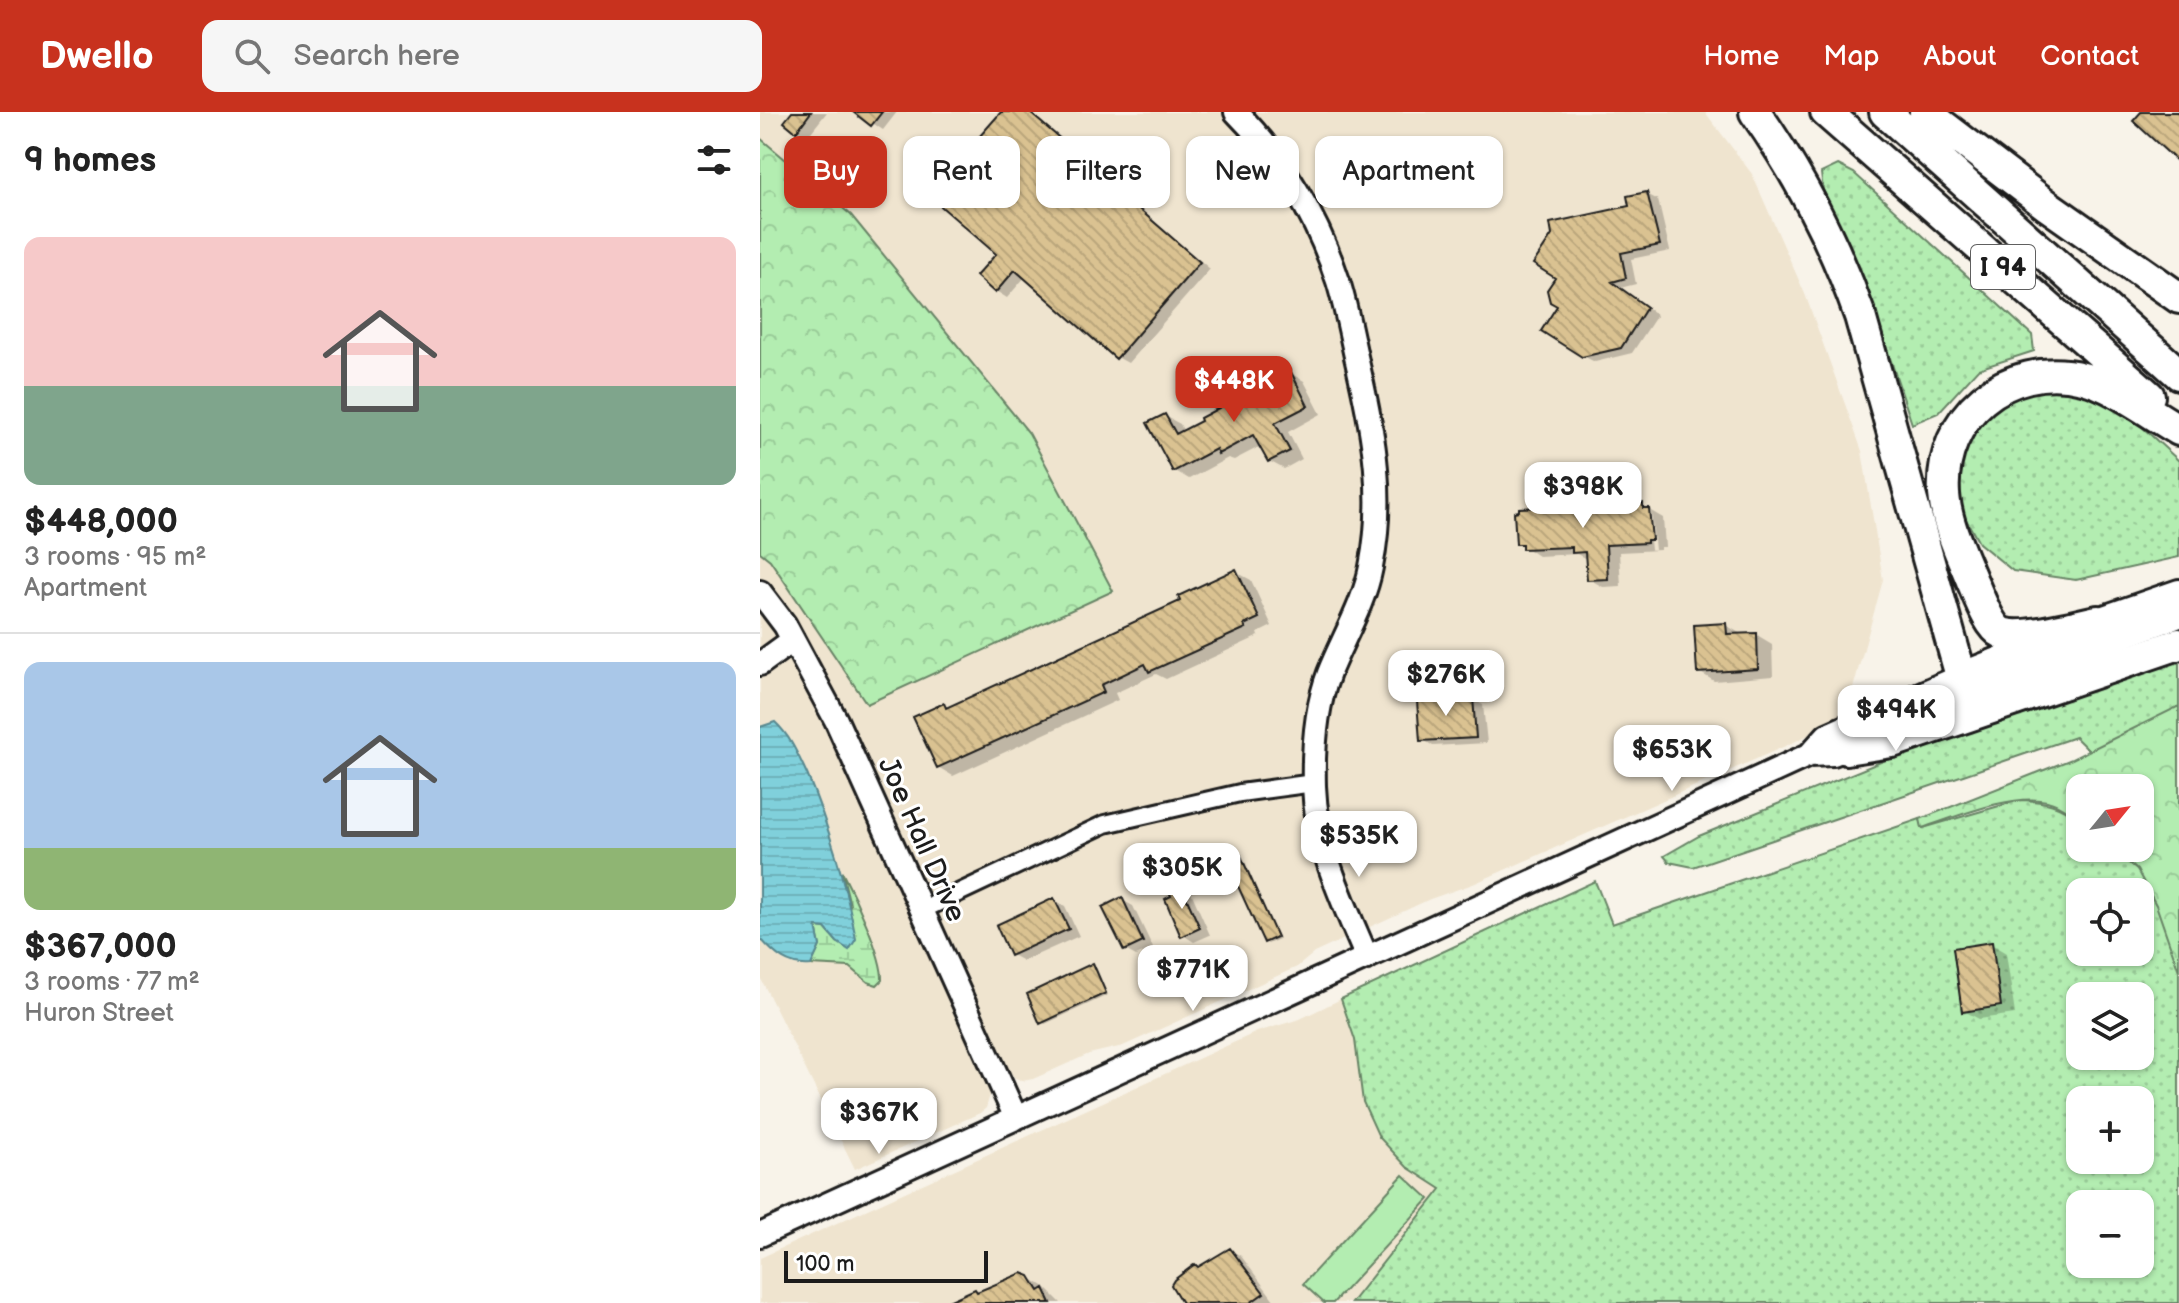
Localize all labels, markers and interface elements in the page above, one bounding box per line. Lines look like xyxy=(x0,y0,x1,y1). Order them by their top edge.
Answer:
search box xyxy=(202,20,762,92)
text: Dwello xyxy=(40,34,154,79)
icon: search xyxy=(230,34,274,78)
text: Search here xyxy=(294,38,460,74)
text: Home xyxy=(1703,40,1779,73)
text: Map xyxy=(1823,40,1880,73)
text: About xyxy=(1924,40,1996,73)
text: Contact xyxy=(2040,40,2139,73)
chip: Buy xyxy=(784,136,887,208)
chip: Rent xyxy=(903,136,1020,208)
chip: Filters xyxy=(1036,136,1170,208)
chip: New xyxy=(1186,136,1299,208)
chip: Apartment xyxy=(1315,136,1503,208)
icon: filters xyxy=(692,138,736,182)
text: 9 homes xyxy=(24,140,156,181)
road number: I 94 xyxy=(1971,245,2035,289)
icon: home xyxy=(308,289,452,433)
pin: $448K xyxy=(1178,356,1290,424)
text: $448K xyxy=(1193,366,1275,397)
pin: $398K xyxy=(1527,462,1639,530)
text: $398K xyxy=(1543,472,1623,503)
text: $448,000 xyxy=(24,501,178,542)
text: 3 rooms · 95 m² xyxy=(24,542,206,573)
text: Apartment xyxy=(24,573,147,604)
pin: $276K xyxy=(1390,650,1502,718)
text: $276K xyxy=(1406,660,1486,691)
pin: $494K xyxy=(1840,685,1952,753)
text: $494K xyxy=(1856,695,1936,726)
icon: home xyxy=(308,714,452,858)
pin: $653K xyxy=(1616,725,1728,793)
text: $653K xyxy=(1632,735,1712,766)
street label: Joe Hall Drive xyxy=(871,752,973,927)
north arrow xyxy=(2066,774,2154,862)
map controls xyxy=(2066,774,2154,1278)
pin: $535K xyxy=(1303,811,1415,879)
text: $535K xyxy=(1319,821,1399,852)
pin: $305K xyxy=(1126,843,1238,911)
text: $305K xyxy=(1141,853,1223,884)
button: locate xyxy=(2066,878,2154,966)
text: $367,000 xyxy=(24,926,177,967)
pin: $771K xyxy=(1137,945,1249,1013)
text: $771K xyxy=(1156,955,1230,986)
text: 3 rooms · 77 m² xyxy=(24,967,200,998)
button: layers xyxy=(2066,982,2154,1070)
text: Huron Street xyxy=(24,998,174,1029)
button: + xyxy=(2066,1086,2154,1174)
pin: $367K xyxy=(823,1088,935,1156)
text: $367K xyxy=(839,1098,919,1129)
button: − xyxy=(2066,1190,2154,1278)
scale bar xyxy=(784,1247,988,1283)
text: 100 m xyxy=(796,1251,855,1278)

